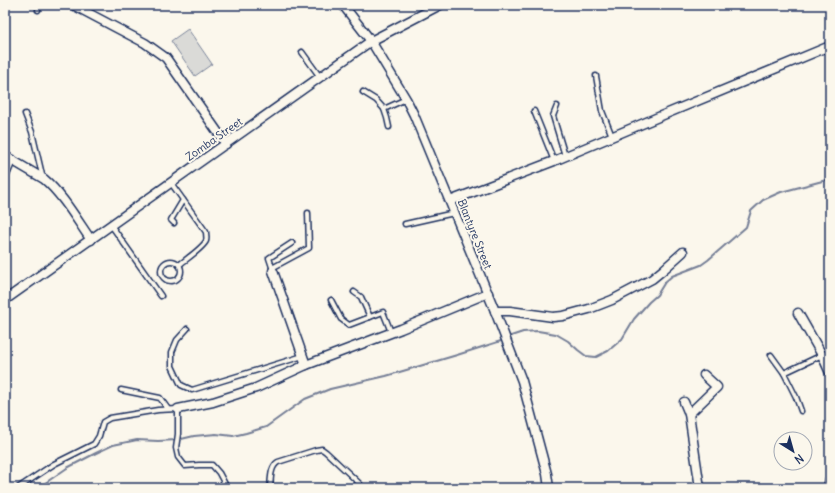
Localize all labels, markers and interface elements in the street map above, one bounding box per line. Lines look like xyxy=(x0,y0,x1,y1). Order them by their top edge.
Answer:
street label: Zomba Street xyxy=(183,114,245,164)
street label: Blantyre Street xyxy=(455,197,496,271)
north arrow xyxy=(773,431,813,471)
text: N xyxy=(792,451,806,467)

